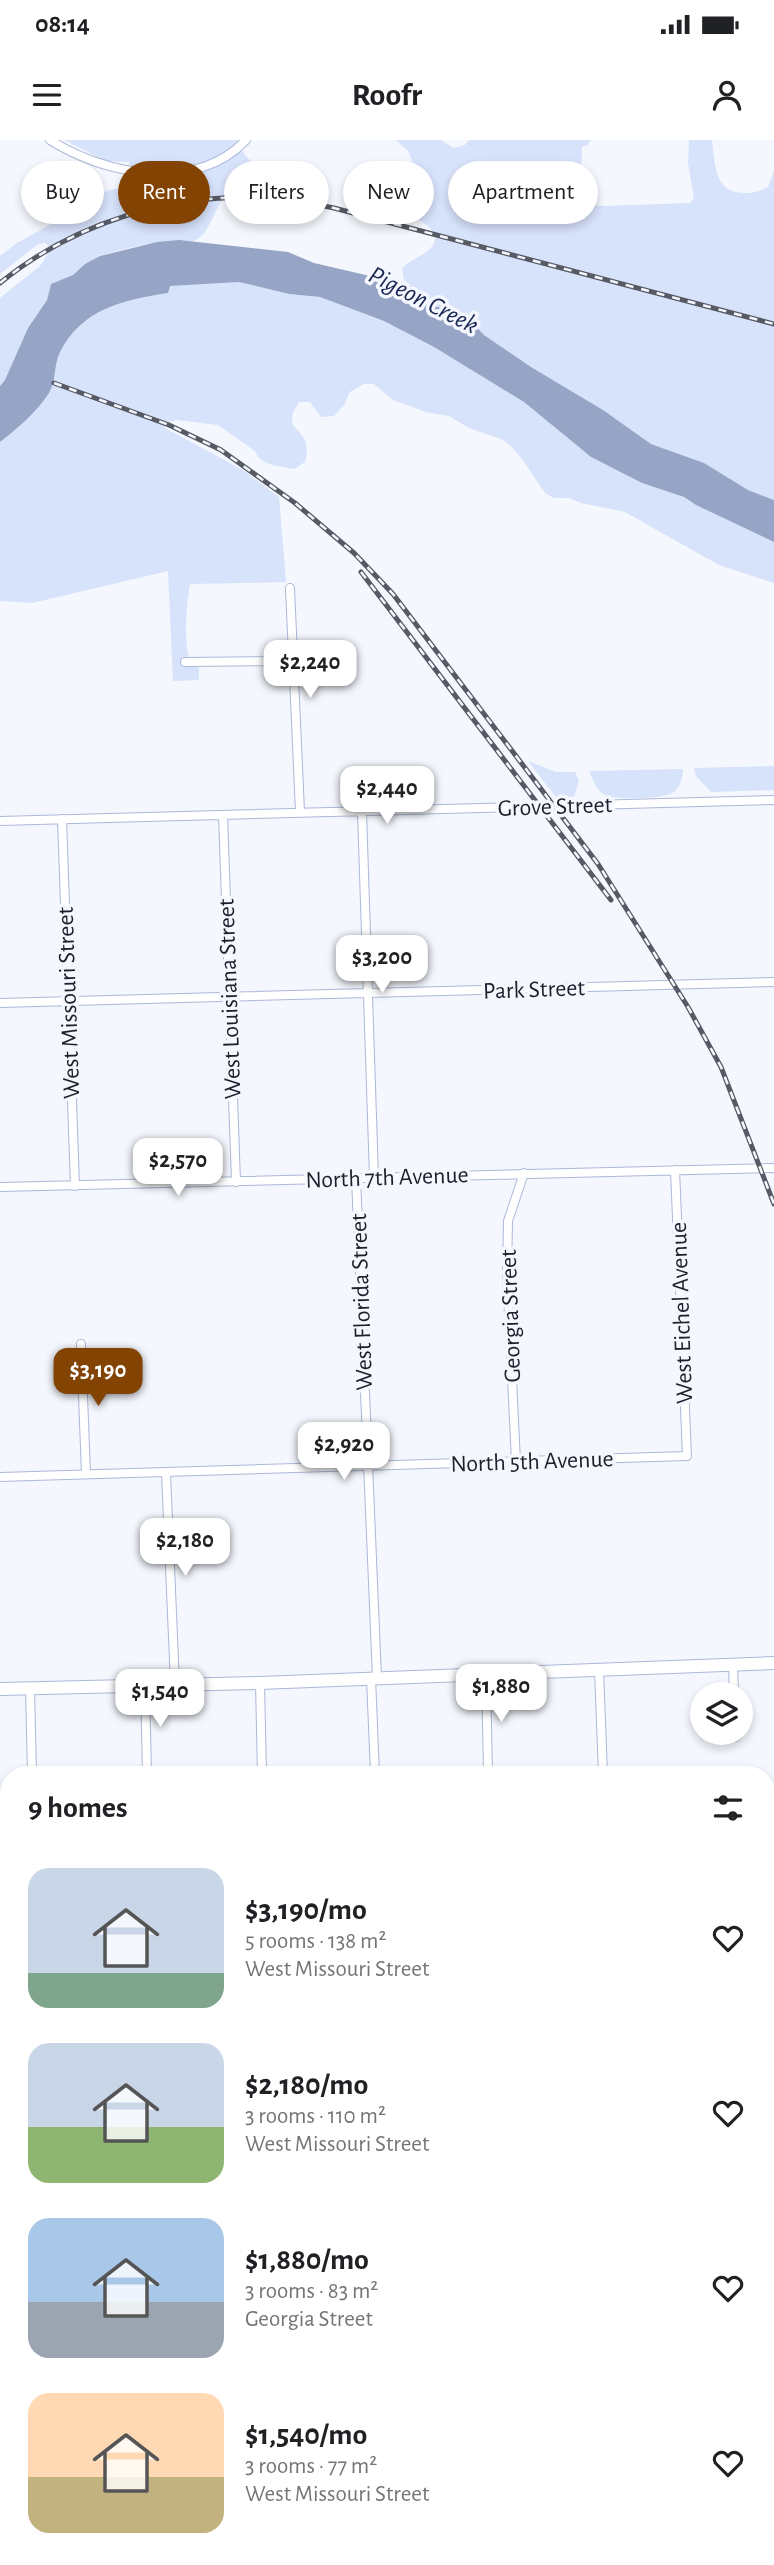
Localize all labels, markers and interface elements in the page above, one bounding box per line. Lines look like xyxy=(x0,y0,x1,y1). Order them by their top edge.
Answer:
text: 08:14 xyxy=(35,11,90,37)
icon: menu xyxy=(28,76,66,114)
icon: person xyxy=(708,76,746,114)
text: Roofr xyxy=(352,79,422,111)
chip: Buy xyxy=(21,161,104,224)
chip: Rent xyxy=(118,161,210,224)
chip: Filters xyxy=(224,161,329,224)
chip: New xyxy=(343,161,434,224)
chip: Apartment xyxy=(448,161,598,224)
water label: Pigeon Creek xyxy=(365,261,483,339)
pin: $2,240 xyxy=(253,640,367,700)
text: $2,240 xyxy=(280,651,340,674)
pin: $2,440 xyxy=(330,766,444,826)
text: $2,440 xyxy=(356,777,418,800)
street label: Grove Street xyxy=(497,793,613,821)
street label: West Louisiana Street xyxy=(214,898,245,1100)
street label: West Missouri Street xyxy=(54,906,84,1099)
pin: $3,200 xyxy=(325,936,439,995)
text: $3,200 xyxy=(352,946,412,969)
street label: Park Street xyxy=(483,976,586,1004)
pin: $2,570 xyxy=(121,1138,235,1198)
text: $2,570 xyxy=(149,1149,207,1172)
street label: North 7th Avenue xyxy=(305,1163,469,1193)
street label: West Florida Street xyxy=(347,1213,377,1391)
street label: West Eichel Avenue xyxy=(667,1222,697,1404)
street label: Georgia Street xyxy=(497,1249,525,1383)
pin: $3,190 xyxy=(41,1348,155,1408)
text: $3,190 xyxy=(70,1359,126,1382)
pin: $2,920 xyxy=(287,1422,401,1482)
text: $2,920 xyxy=(314,1433,374,1456)
street label: North 5th Avenue xyxy=(450,1447,614,1477)
pin: $2,180 xyxy=(128,1518,242,1578)
text: $2,180 xyxy=(156,1529,214,1552)
pin: $1,880 xyxy=(444,1664,558,1724)
pin: $1,540 xyxy=(103,1670,217,1729)
text: $1,880 xyxy=(472,1675,530,1698)
text: $1,540 xyxy=(131,1680,189,1703)
map controls xyxy=(690,1682,753,1745)
button: layers xyxy=(690,1682,753,1745)
icon: filters xyxy=(709,1789,747,1827)
text: 9 homes xyxy=(28,1793,128,1823)
text: $3,190/mo xyxy=(245,1895,367,1925)
icon: home xyxy=(84,1896,168,1980)
icon: heart xyxy=(709,1919,747,1957)
text: 5 rooms · 138 m² xyxy=(245,1930,386,1953)
text: West Missouri Street xyxy=(245,1958,429,1981)
text: $2,180/mo xyxy=(245,2070,368,2100)
icon: home xyxy=(84,2071,168,2155)
icon: heart xyxy=(709,2094,747,2132)
text: 3 rooms · 110 m² xyxy=(245,2105,386,2128)
text: West Missouri Street xyxy=(245,2133,429,2156)
text: $1,880/mo xyxy=(245,2245,369,2275)
icon: home xyxy=(84,2246,168,2330)
icon: heart xyxy=(709,2269,747,2307)
text: 3 rooms · 83 m² xyxy=(245,2280,378,2303)
text: Georgia Street xyxy=(245,2308,373,2331)
text: $1,540/mo xyxy=(245,2420,367,2450)
icon: home xyxy=(84,2421,168,2505)
icon: heart xyxy=(709,2444,747,2482)
text: 3 rooms · 77 m² xyxy=(245,2455,377,2478)
text: West Missouri Street xyxy=(245,2483,429,2506)

